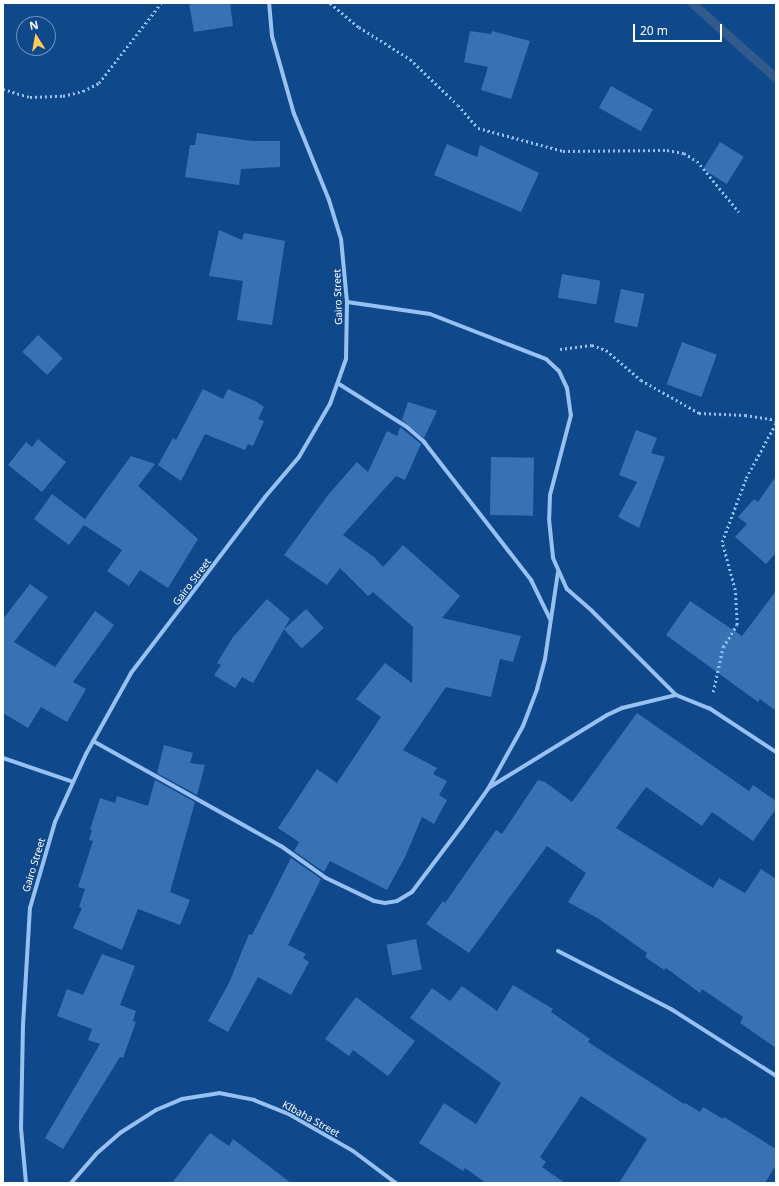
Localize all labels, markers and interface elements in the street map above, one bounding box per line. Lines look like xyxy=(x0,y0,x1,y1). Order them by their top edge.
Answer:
north arrow xyxy=(16,16,56,56)
text: N xyxy=(28,16,40,33)
scale bar xyxy=(635,16,724,42)
text: 20 m xyxy=(640,22,668,39)
street label: Gairo Street xyxy=(331,269,345,325)
street label: Gairo Street xyxy=(170,556,214,608)
street label: Gairo Street xyxy=(20,836,48,894)
street label: KIbaha Street xyxy=(280,1098,342,1140)

